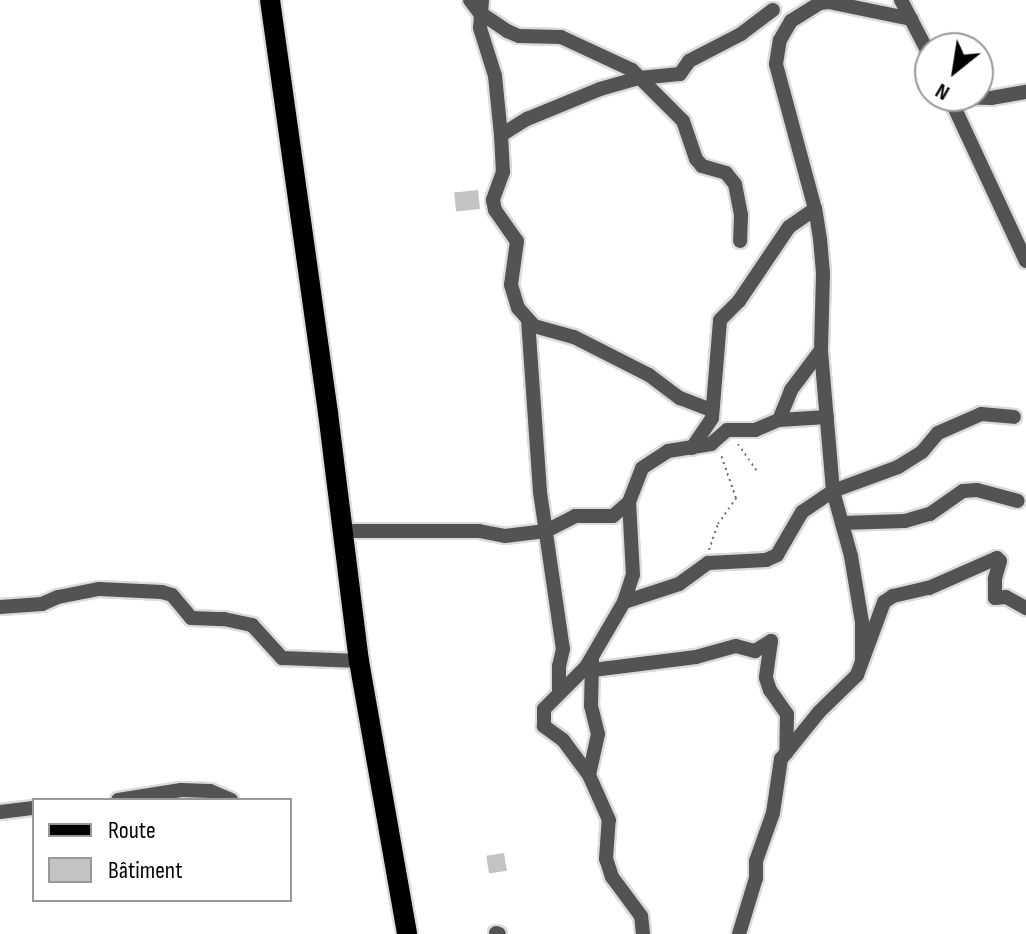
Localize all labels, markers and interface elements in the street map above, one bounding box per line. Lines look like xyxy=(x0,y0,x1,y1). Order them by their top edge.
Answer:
north arrow xyxy=(914,32,994,112)
text: N xyxy=(931,77,955,106)
legend xyxy=(32,798,292,902)
text: Route xyxy=(108,816,156,845)
text: Bâtiment xyxy=(108,856,183,885)

